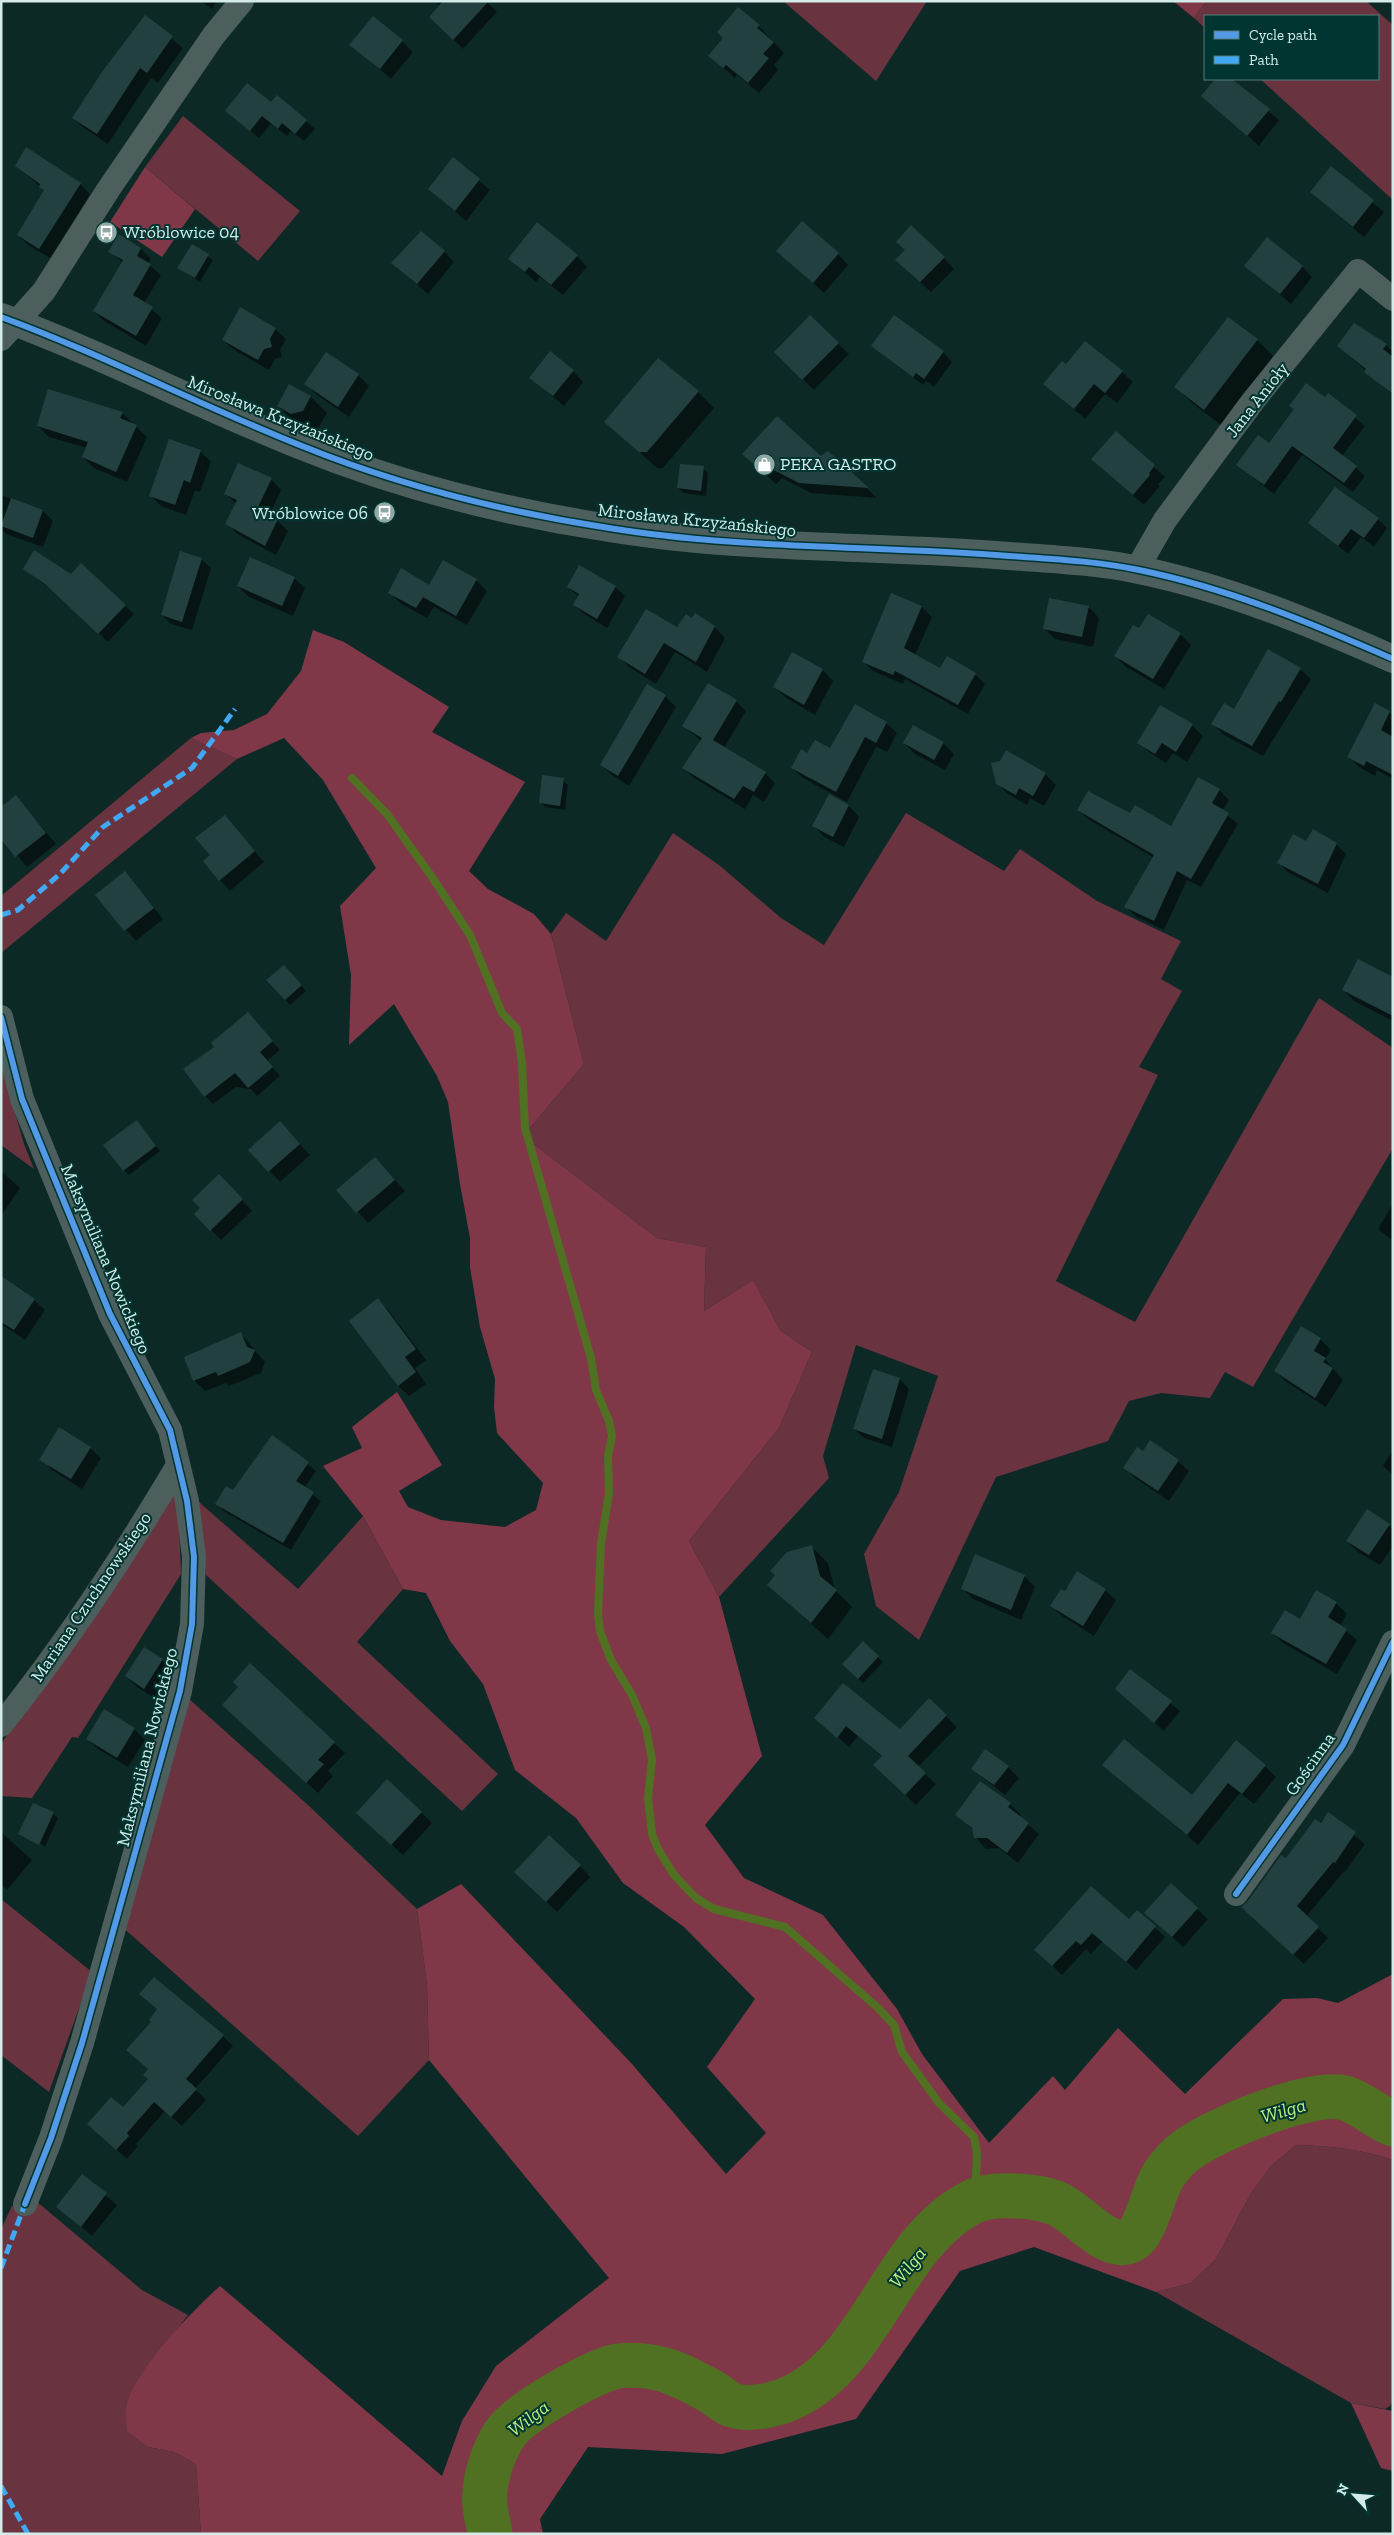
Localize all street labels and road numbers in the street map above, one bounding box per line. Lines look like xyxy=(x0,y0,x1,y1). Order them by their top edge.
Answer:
street label: Jana Anioły xyxy=(1221,357,1294,442)
street label: Mirosława Krzyżańskiego xyxy=(185,370,377,466)
street label: Mirosława Krzyżańskiego xyxy=(597,499,797,541)
street label: Maksymiliana Nowickiego xyxy=(56,1161,156,1357)
street label: Mariana Czuchnowskiego xyxy=(26,1508,156,1686)
street label: Maksymiliana Nowickiego xyxy=(112,1645,182,1849)
street label: Gościnna xyxy=(1280,1728,1340,1800)

